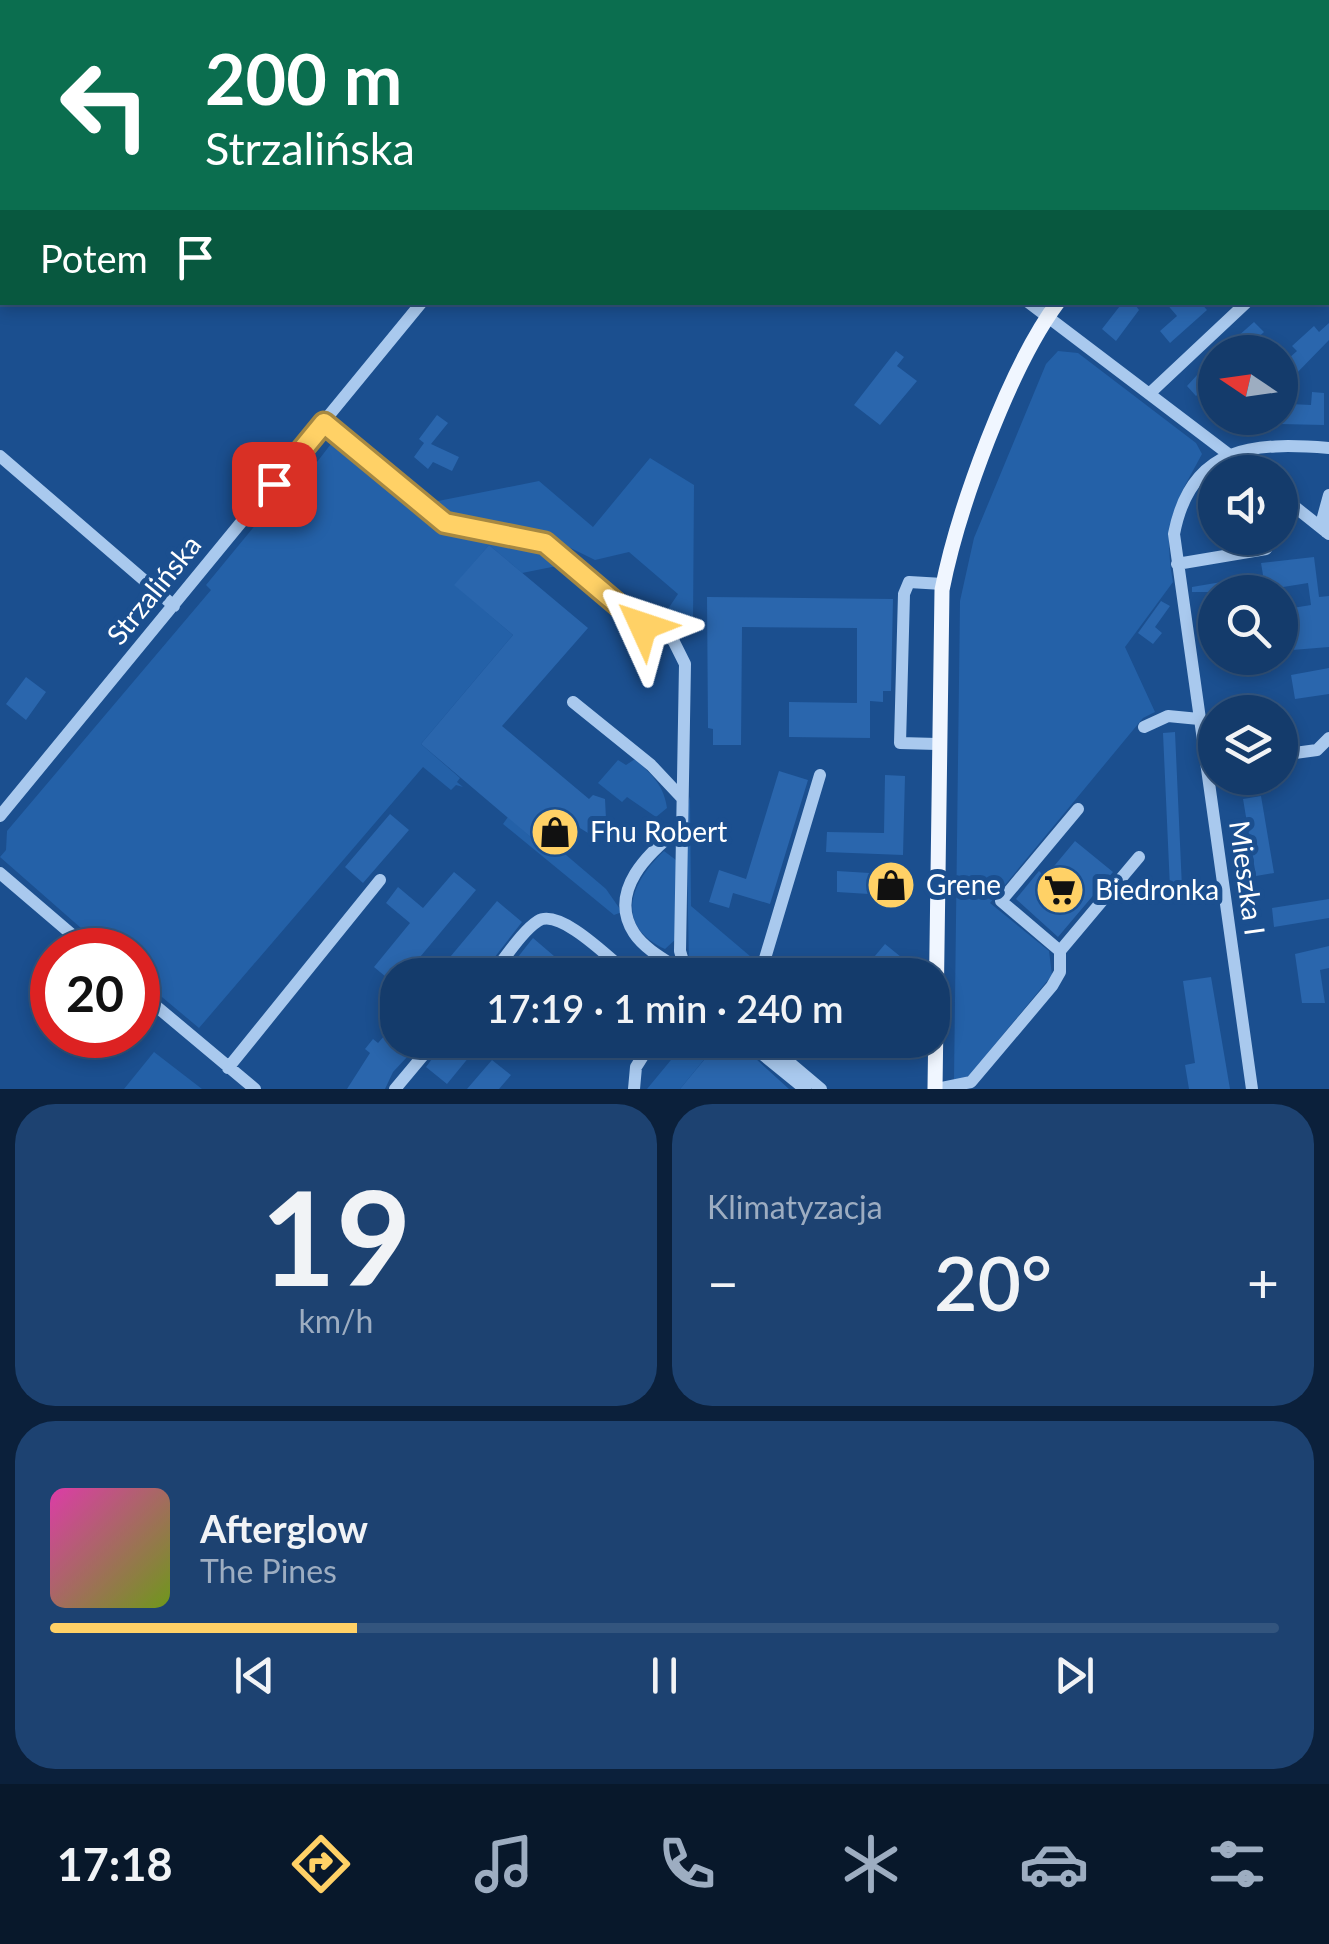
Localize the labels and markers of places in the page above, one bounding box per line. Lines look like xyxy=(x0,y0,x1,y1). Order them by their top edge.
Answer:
pin xyxy=(232,442,317,527)
shop icon: Fhu Robert xyxy=(529,806,581,858)
place label: Fhu Robert xyxy=(590,814,727,848)
shop icon: Grene xyxy=(865,859,917,911)
supermarket icon: Biedronka xyxy=(1034,864,1086,916)
place label: Grene xyxy=(926,867,1001,901)
place label: Biedronka xyxy=(1095,872,1219,906)

